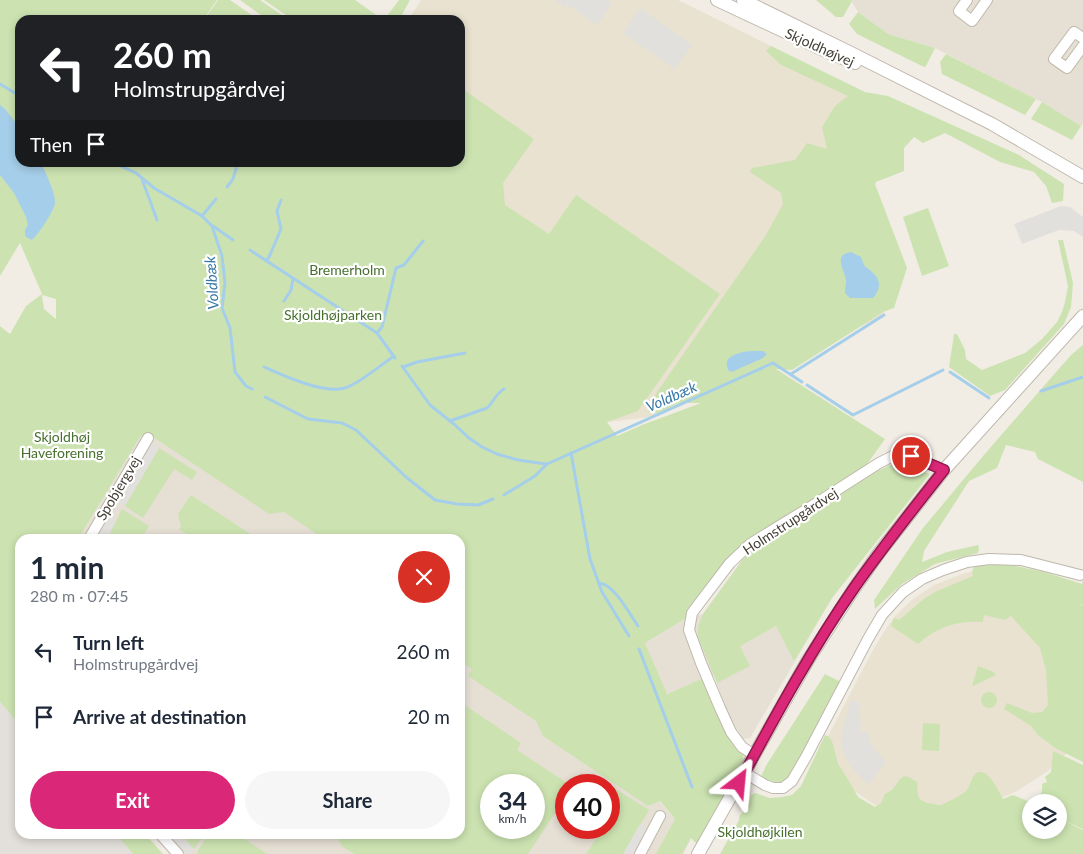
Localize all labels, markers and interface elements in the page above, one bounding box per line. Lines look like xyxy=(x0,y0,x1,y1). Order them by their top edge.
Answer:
street label: Skjoldhøjvej xyxy=(783,24,857,70)
text: 260 m xyxy=(113,33,212,75)
icon: left xyxy=(30,35,95,100)
text: Holmstrupgårdvej xyxy=(113,75,285,102)
icon: arrive xyxy=(82,130,110,158)
text: Then xyxy=(30,133,72,156)
water label: Voldbæk xyxy=(200,255,222,310)
park label: Bremerholm xyxy=(309,261,385,278)
park label: Skjoldhøjparken xyxy=(284,306,382,323)
water label: Voldbæk xyxy=(643,376,700,415)
park label: Skjoldhøj Haveforening xyxy=(21,428,103,461)
pin xyxy=(890,435,932,477)
icon: arrive xyxy=(897,442,925,470)
street label: Spobjergvej xyxy=(92,453,144,523)
street label: Holmstrupgårdvej xyxy=(739,484,841,558)
text: 1 min xyxy=(30,549,104,585)
button: close xyxy=(398,551,450,603)
text: 280 m · 07:45 xyxy=(30,586,129,605)
text: Turn left xyxy=(73,631,144,654)
icon: left xyxy=(30,638,58,666)
text: 260 m xyxy=(396,640,450,663)
text: Holmstrupgårdvej xyxy=(73,654,198,673)
icon: arrive xyxy=(30,703,58,731)
text: Arrive at destination xyxy=(73,705,246,728)
text: 20 m xyxy=(407,705,450,728)
position arrow xyxy=(712,756,764,808)
button: Exit xyxy=(30,771,235,829)
button: Share xyxy=(245,771,450,829)
speed limit sign: 40 xyxy=(555,774,620,839)
text: 34 xyxy=(498,785,527,815)
map controls xyxy=(1022,794,1067,839)
button: layers xyxy=(1022,794,1067,839)
text: km/h xyxy=(498,811,527,826)
park label: Skjoldhøjkilen xyxy=(717,823,803,840)

